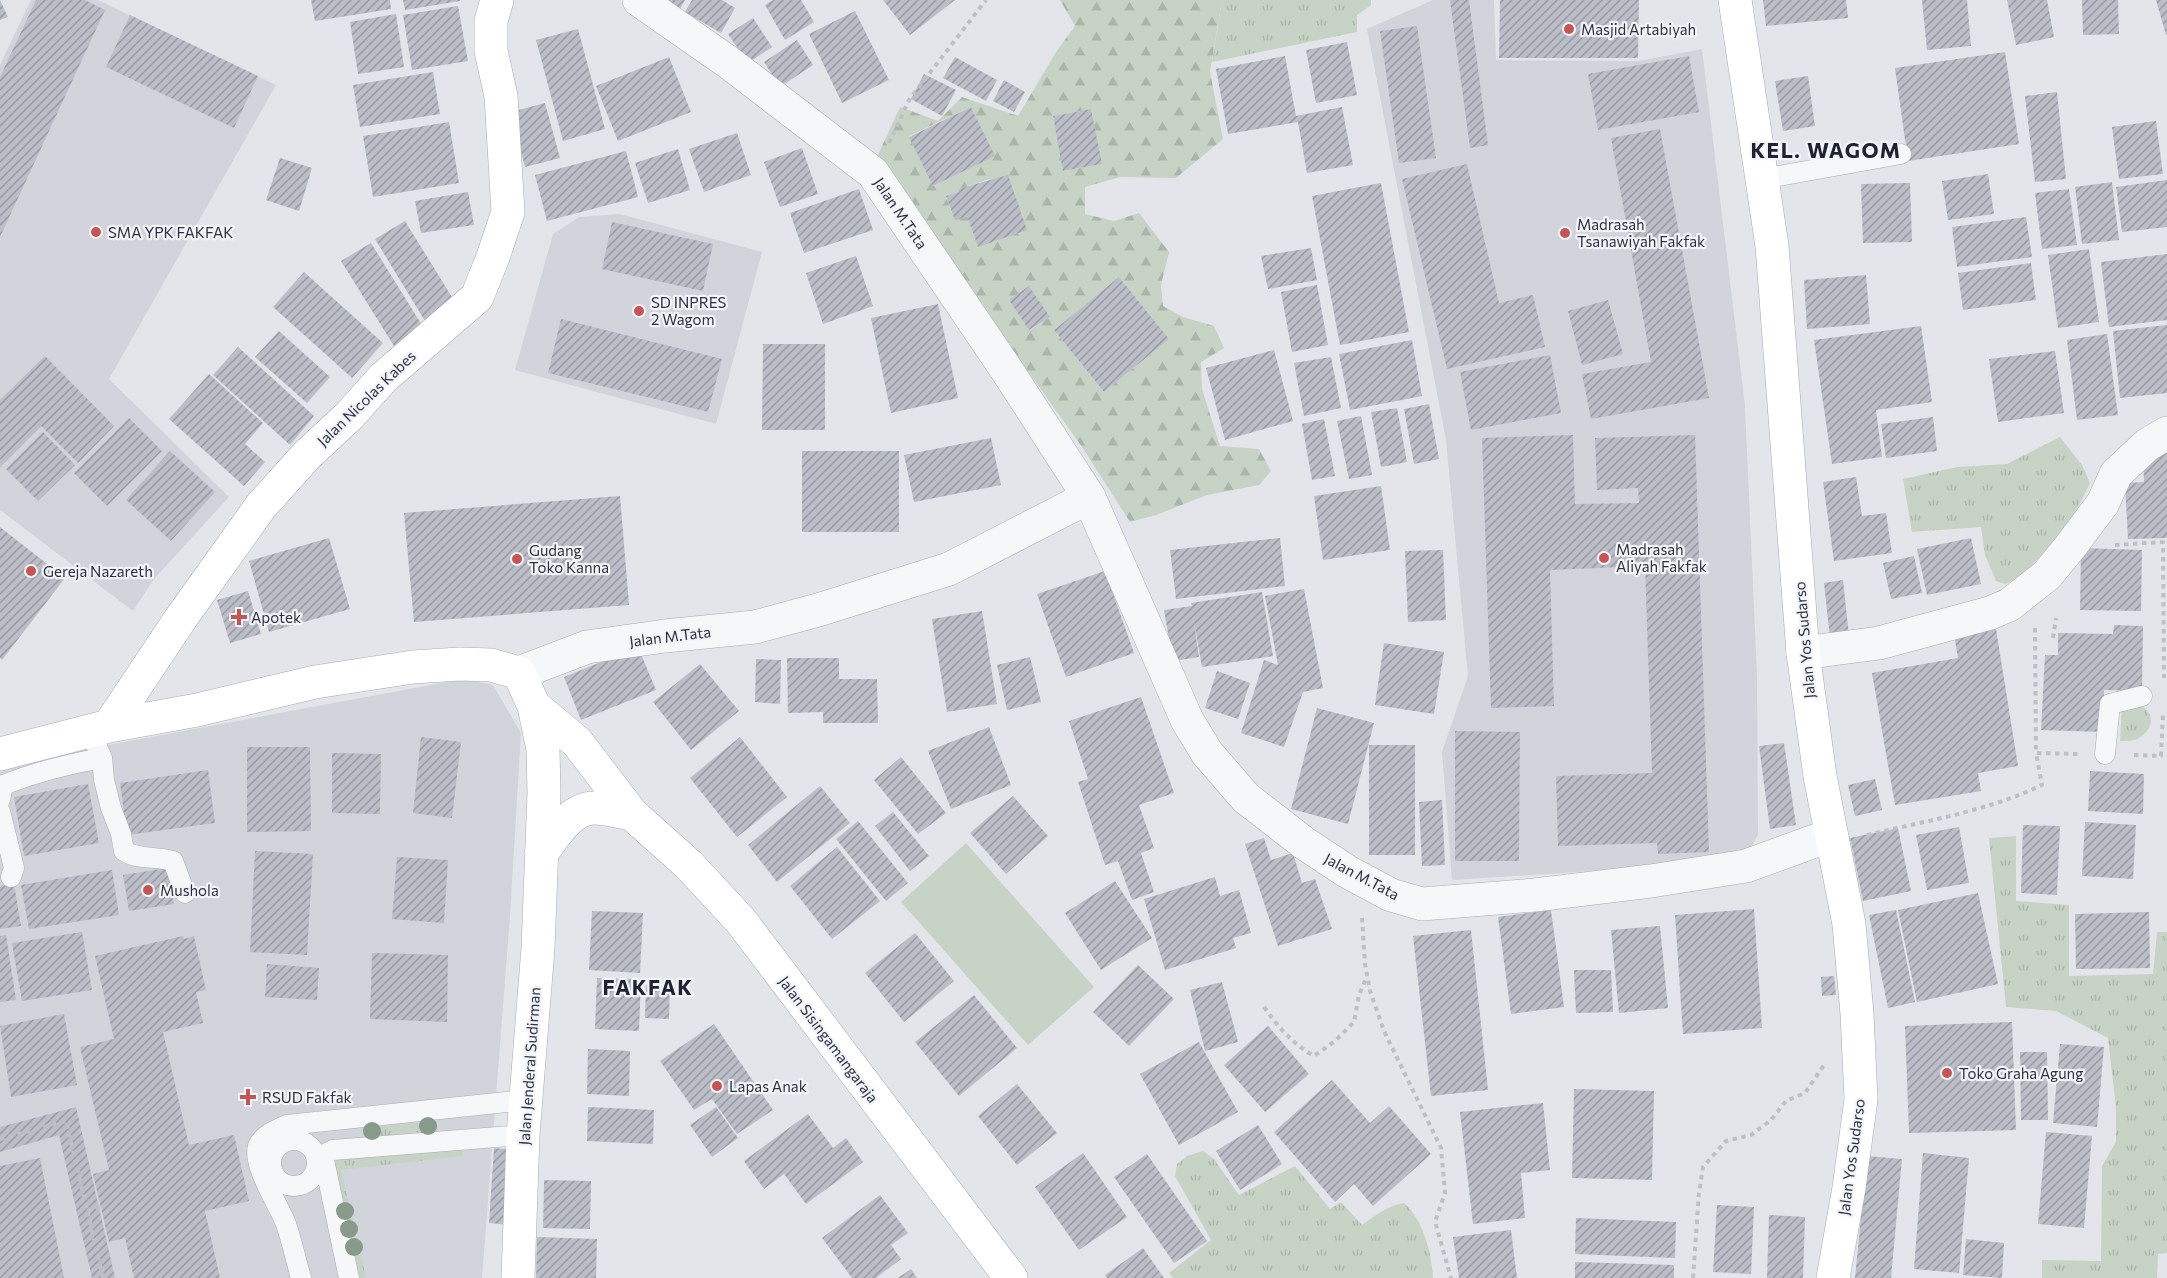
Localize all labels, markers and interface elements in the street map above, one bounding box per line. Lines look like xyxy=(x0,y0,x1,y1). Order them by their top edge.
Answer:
place label: Masjid Artabiyah xyxy=(1581,20,1696,38)
marker: Masjid Artabiyah xyxy=(1562,22,1576,36)
district label: KEL. WAGOM xyxy=(1750,137,1902,162)
street label: Jalan M.Tata xyxy=(871,174,931,252)
place label: Madrasah Tsanawiyah Fakfak xyxy=(1577,215,1705,250)
place label: SMA YPK FAKFAK xyxy=(108,223,233,241)
marker: SMA YPK FAKFAK xyxy=(89,225,103,239)
marker: Madrasah Tsanawiyah Fakfak xyxy=(1558,226,1572,240)
place label: SD INPRES 2 Wagom xyxy=(651,293,727,328)
marker: SD INPRES 2 Wagom xyxy=(632,304,646,318)
street label: Jalan Nicolas Kabes xyxy=(313,346,419,450)
place label: Madrasah Aliyah Fakfak xyxy=(1616,540,1707,575)
place label: Gudang Toko Kanna xyxy=(529,541,609,576)
marker: Madrasah Aliyah Fakfak xyxy=(1597,551,1611,565)
marker: Gudang Toko Kanna xyxy=(510,552,524,566)
place label: Gereja Nazareth xyxy=(43,562,153,580)
marker: Gereja Nazareth xyxy=(24,564,38,578)
street label: Jalan Yos Sudarso xyxy=(1790,581,1818,699)
place label: Apotek xyxy=(251,608,301,626)
marker: Apotek xyxy=(232,610,246,624)
street label: Jalan M.Tata xyxy=(628,622,712,650)
street label: Jalan M.Tata xyxy=(1321,849,1403,903)
place label: Mushola xyxy=(160,881,219,899)
marker: Mushola xyxy=(141,883,155,897)
street label: Jalan Sisingamangaraja xyxy=(776,972,882,1106)
district label: FAKFAK xyxy=(602,974,694,999)
street label: Jalan Jenderal Sudirman xyxy=(514,986,544,1146)
place label: Toko Graha Agung xyxy=(1959,1064,2083,1082)
marker: Toko Graha Agung xyxy=(1940,1066,1954,1080)
place label: Lapas Anak xyxy=(729,1077,807,1095)
marker: Lapas Anak xyxy=(710,1079,724,1093)
marker: RSUD Fakfak xyxy=(239,1088,257,1106)
place label: RSUD Fakfak xyxy=(262,1088,352,1106)
street label: Jalan Yos Sudarso xyxy=(1834,1098,1868,1216)

